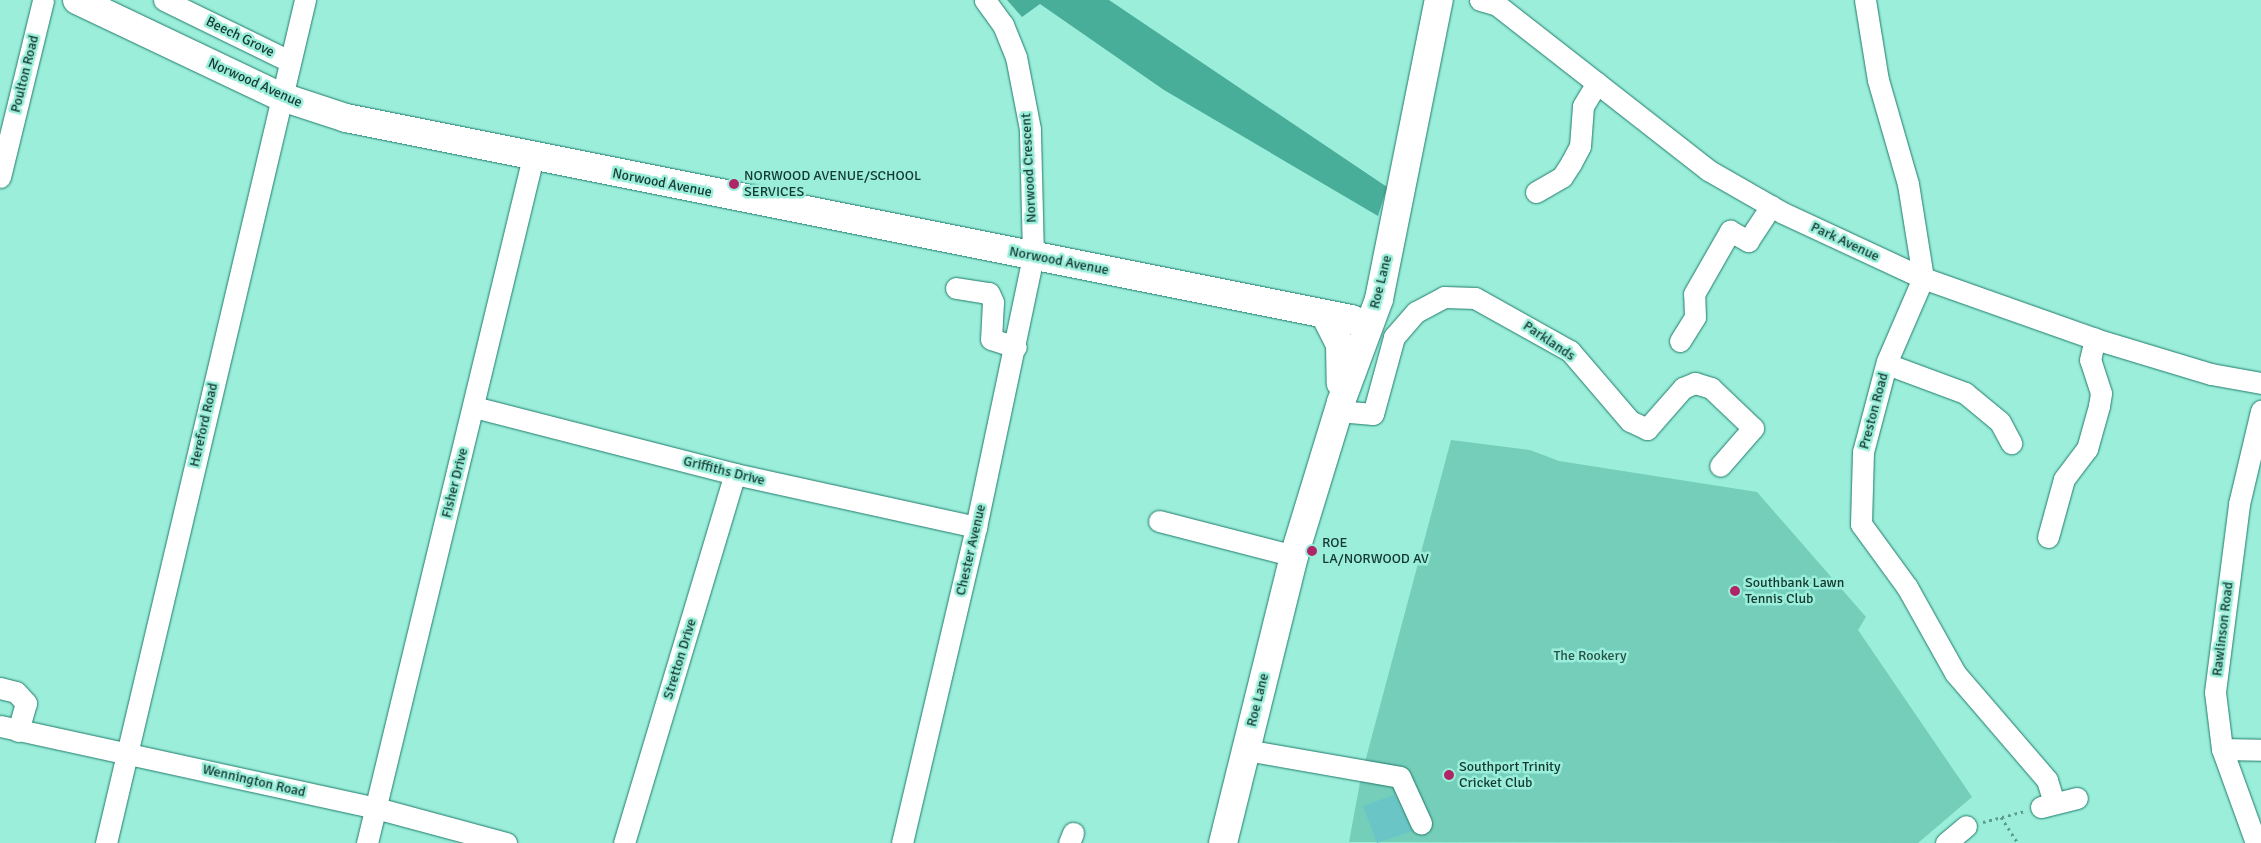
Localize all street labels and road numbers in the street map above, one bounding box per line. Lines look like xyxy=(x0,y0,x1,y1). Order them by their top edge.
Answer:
street label: Beech Grove xyxy=(203,13,277,61)
street label: Poulton Road xyxy=(7,34,43,114)
street label: Norwood Avenue xyxy=(205,55,305,111)
street label: Norwood Crescent xyxy=(1018,113,1040,223)
street label: Norwood Avenue xyxy=(611,165,713,201)
street label: Park Avenue xyxy=(1808,219,1882,265)
street label: Norwood Avenue xyxy=(1008,243,1110,279)
street label: Roe Lane xyxy=(1366,254,1396,310)
street label: Parklands xyxy=(1520,318,1578,364)
street label: Preston Road xyxy=(1856,371,1892,451)
street label: Hereford Road xyxy=(186,381,222,469)
street label: Fisher Drive xyxy=(438,446,472,520)
street label: Griffiths Drive xyxy=(681,453,767,489)
street label: Chester Avenue xyxy=(952,503,990,597)
street label: Rawlinson Road xyxy=(2209,581,2237,677)
street label: Stretton Drive xyxy=(660,617,700,701)
street label: Roe Lane xyxy=(1243,672,1273,728)
street label: Wennington Road xyxy=(201,761,307,801)

